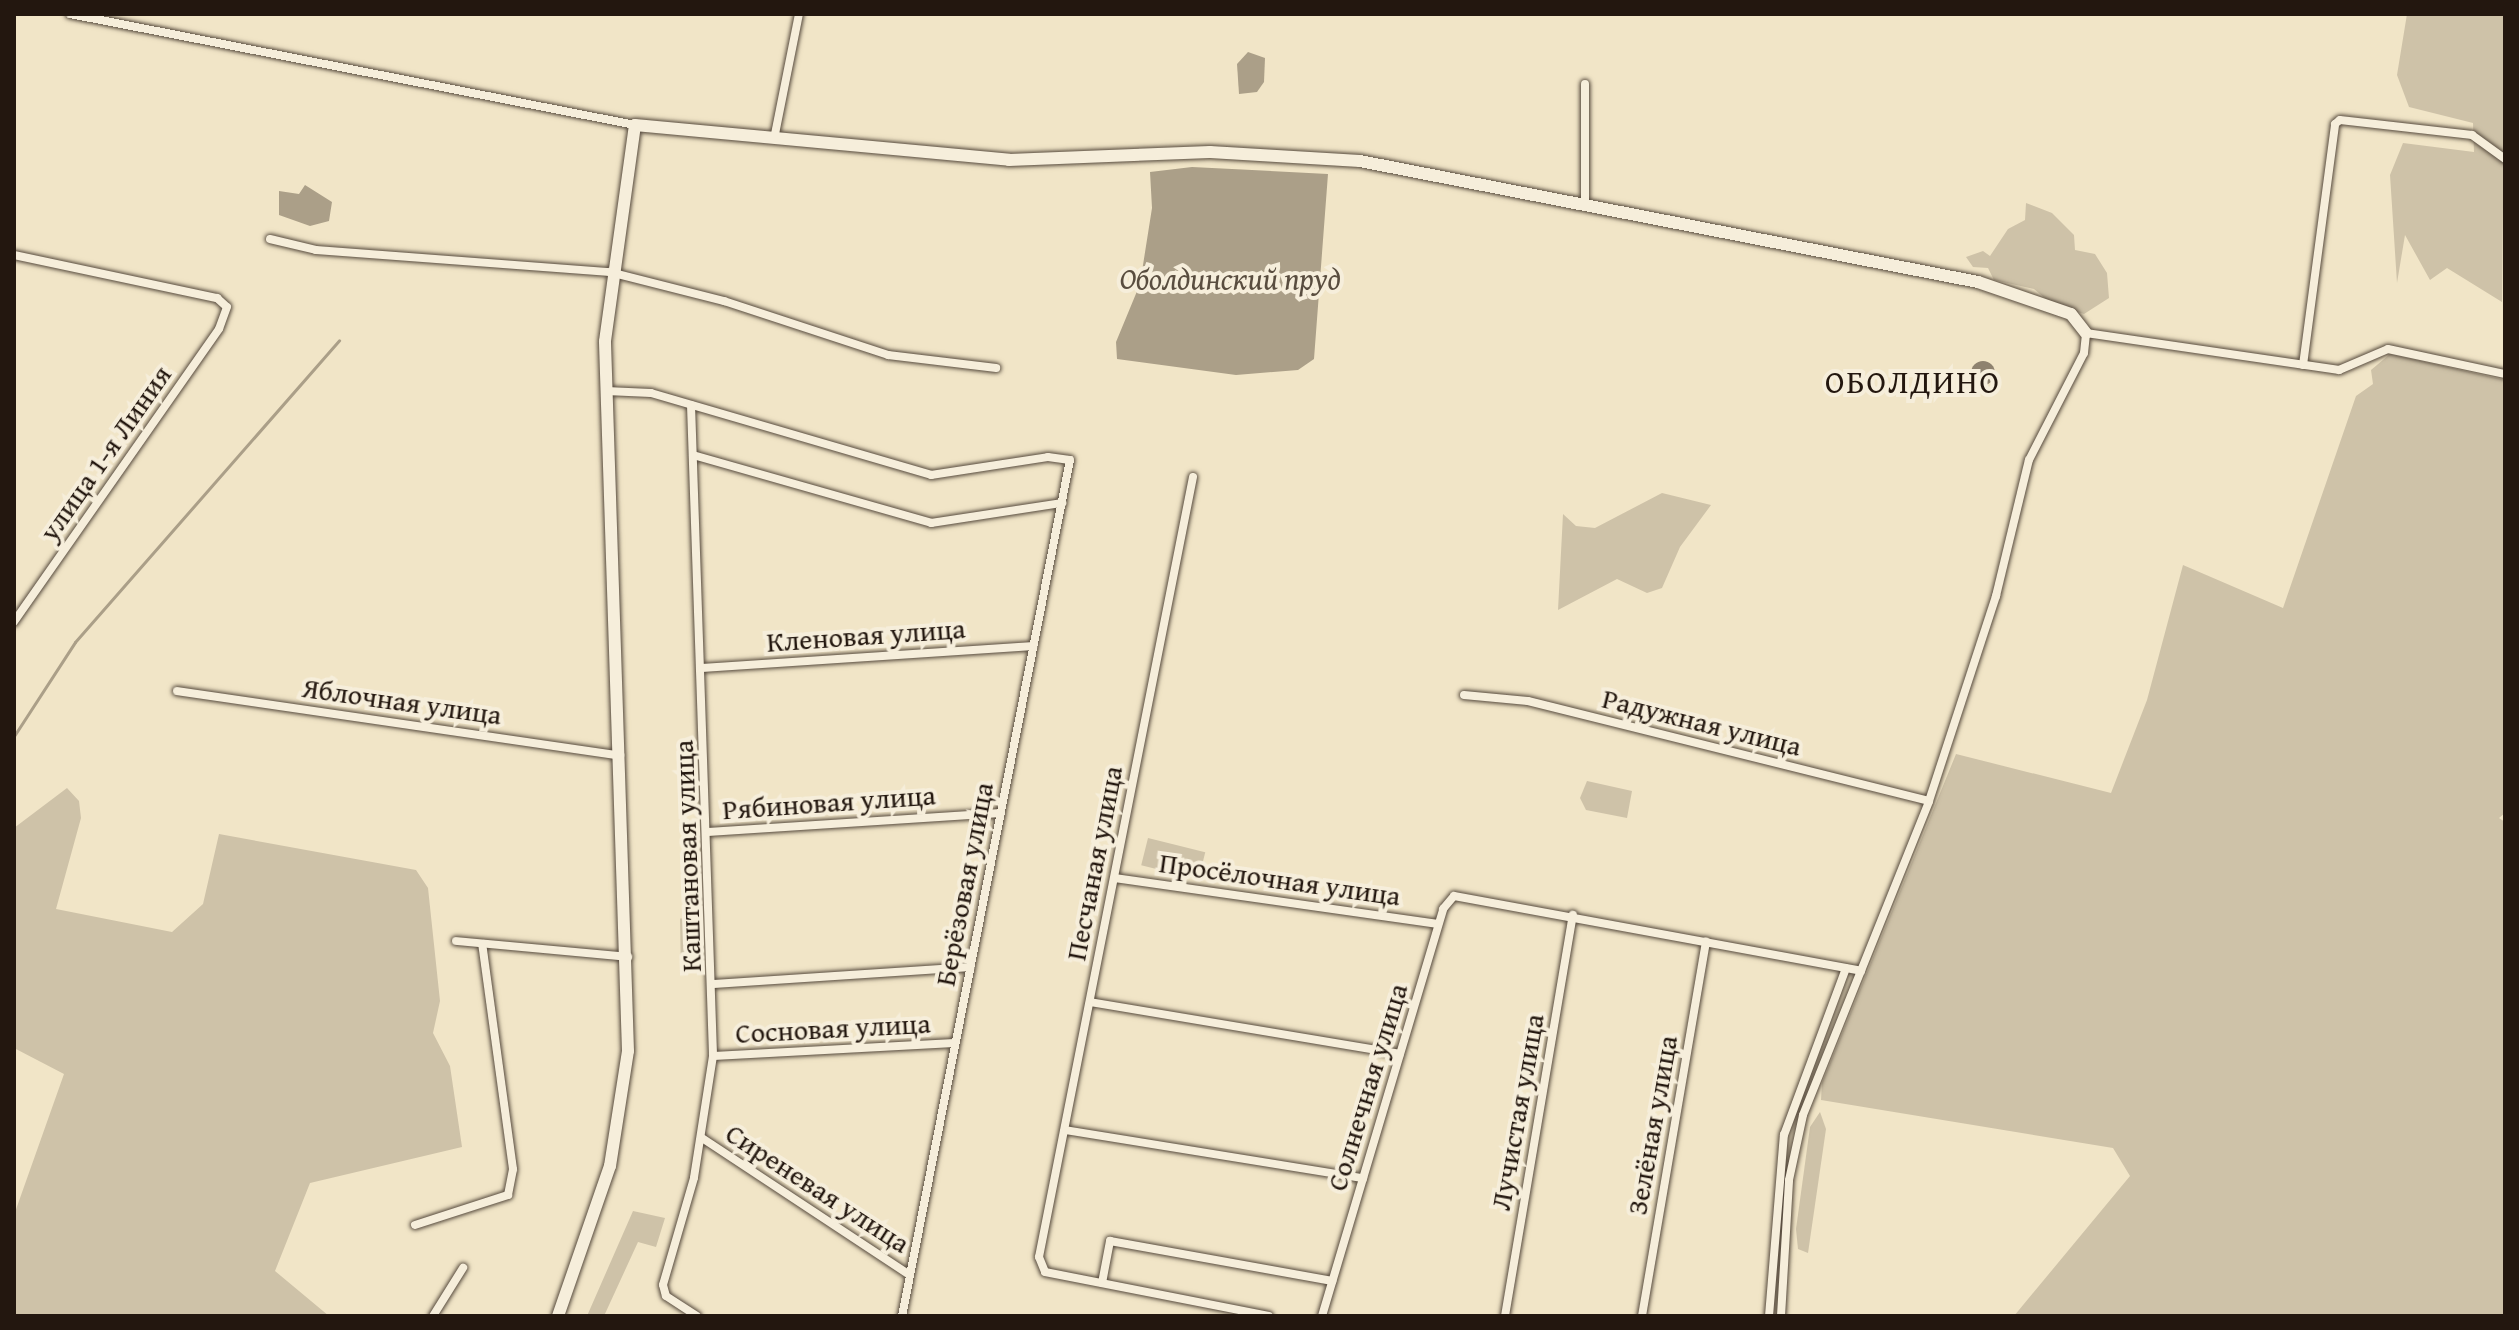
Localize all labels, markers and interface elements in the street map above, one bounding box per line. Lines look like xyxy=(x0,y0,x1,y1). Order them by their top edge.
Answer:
water label: Оболдинский пруд xyxy=(1119,260,1341,296)
street label: улица 1-я Линия xyxy=(32,359,178,547)
district label: ОБОЛДИНО xyxy=(1825,363,2001,401)
street label: Кленовая улица xyxy=(765,611,967,659)
street label: Яблочная улица xyxy=(300,670,504,732)
street label: Радужная улица xyxy=(1599,681,1805,763)
street label: Каштановая улица xyxy=(666,739,708,973)
street label: Песчаная улица xyxy=(1059,763,1129,963)
street label: Рябиновая улица xyxy=(721,778,937,826)
street label: Берёзовая улица xyxy=(928,779,1000,989)
street label: Просёлочная улица xyxy=(1157,845,1403,913)
street label: Солнечная улица xyxy=(1320,979,1414,1195)
street label: Сосновая улица xyxy=(735,1006,931,1050)
street label: Лучистая улица xyxy=(1483,1011,1551,1213)
street label: Зелёная улица xyxy=(1620,1033,1684,1217)
street label: Сиреневая улица xyxy=(720,1116,916,1260)

